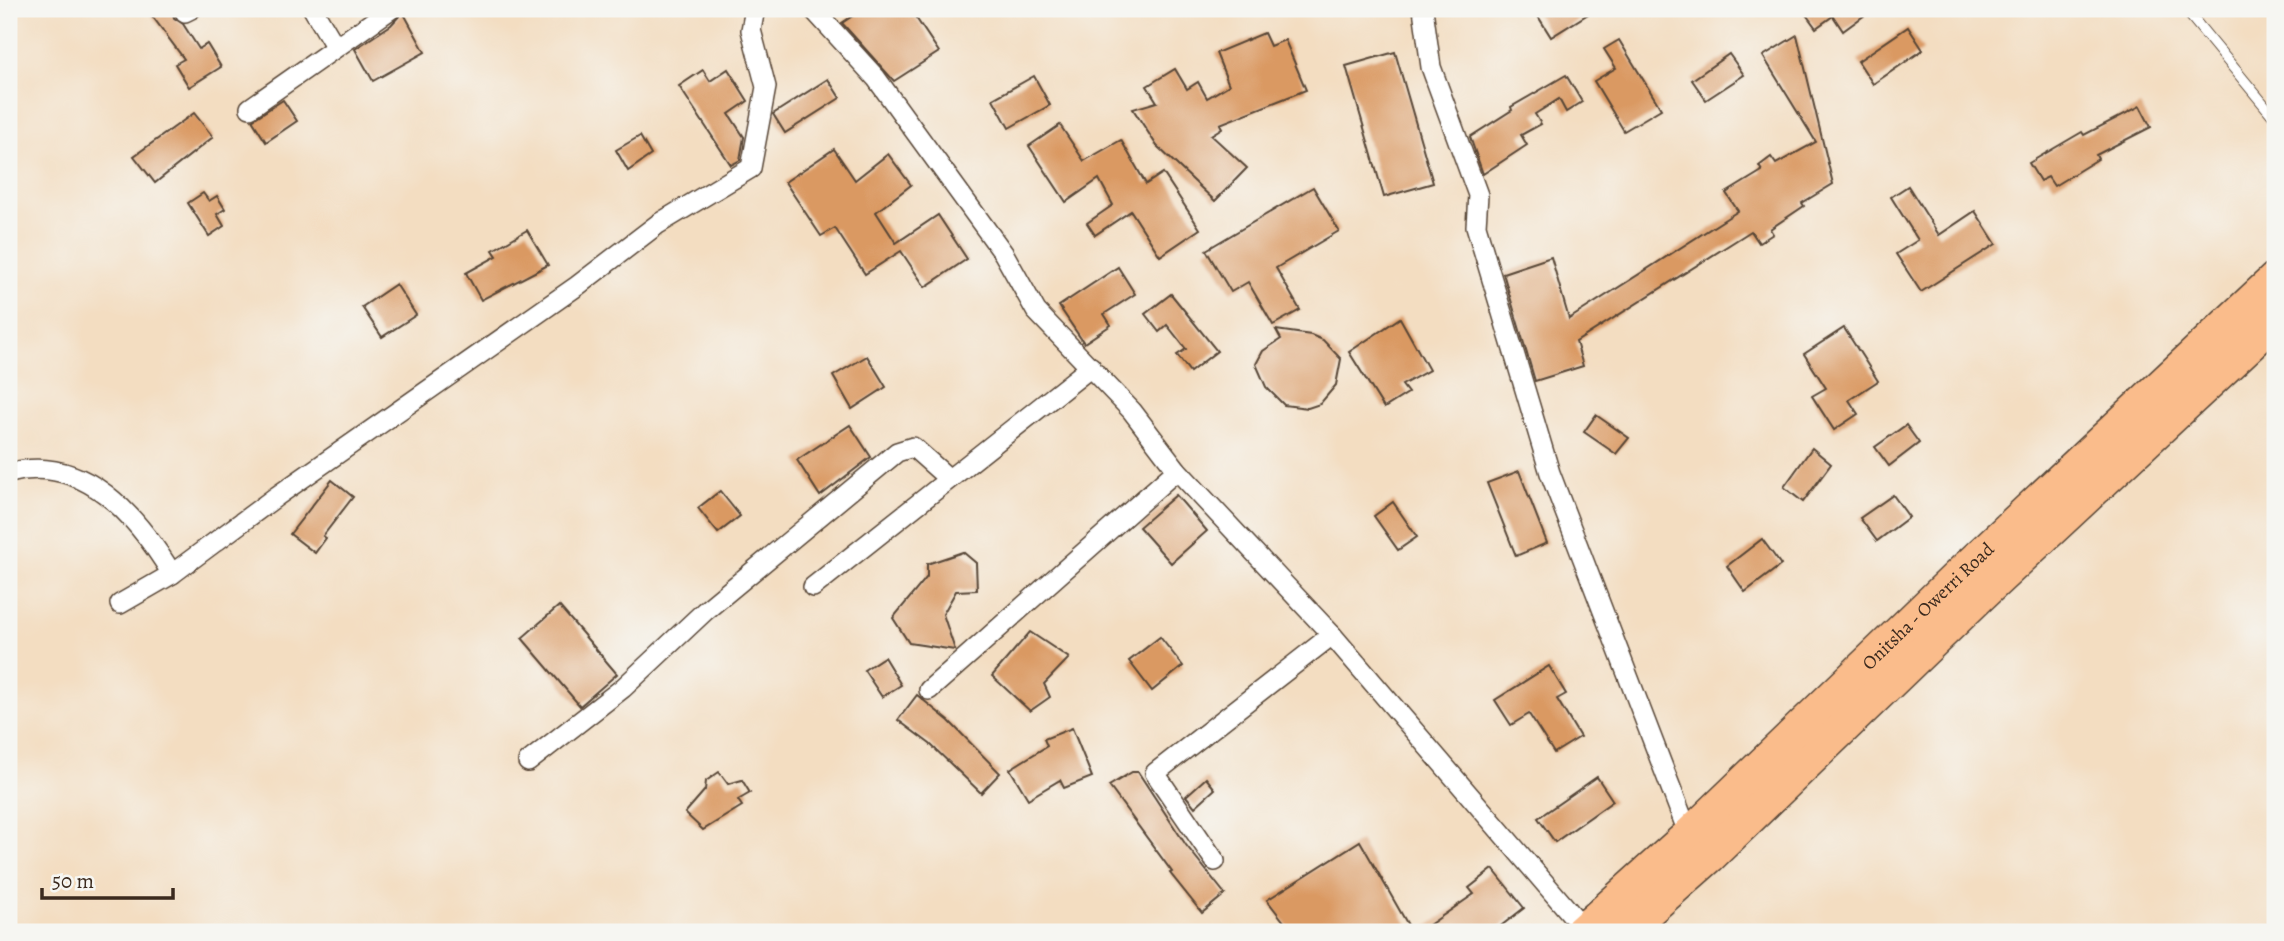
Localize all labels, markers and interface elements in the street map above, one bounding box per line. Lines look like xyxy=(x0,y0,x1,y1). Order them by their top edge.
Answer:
street label: Onitsha - Owerri Road xyxy=(1856,536,2001,676)
scale bar xyxy=(42,857,173,901)
text: 50 m xyxy=(52,867,94,895)

